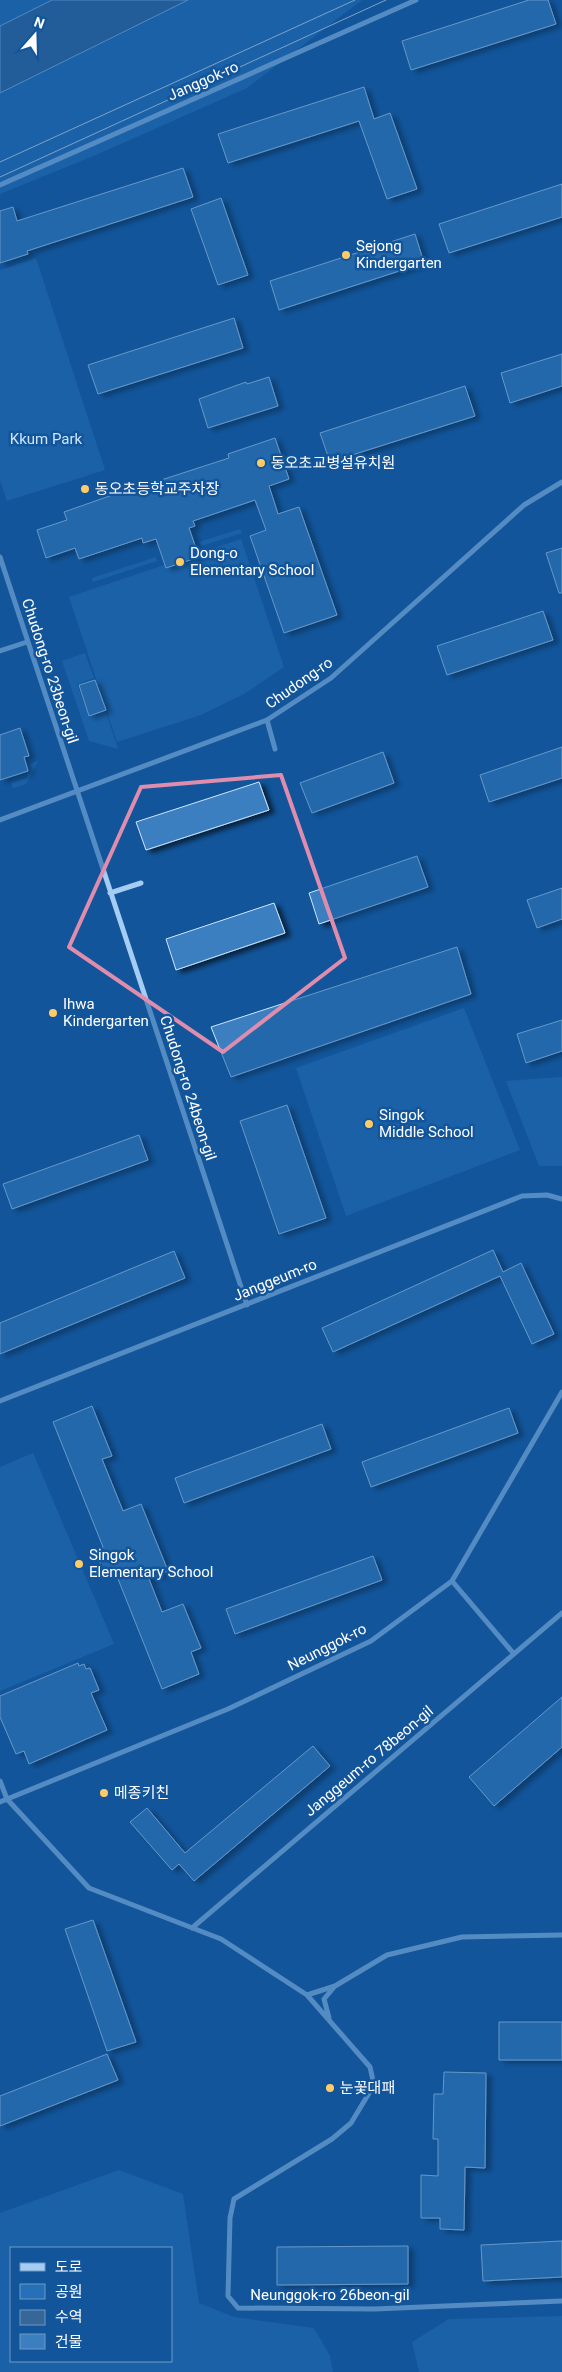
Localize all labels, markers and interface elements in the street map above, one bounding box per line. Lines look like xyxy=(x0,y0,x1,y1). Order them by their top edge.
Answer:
north arrow xyxy=(10,10,60,60)
text: N xyxy=(32,14,47,32)
street label: Janggok-ro xyxy=(165,57,241,105)
place label: Sejong Kindergarten xyxy=(356,237,442,272)
marker: Sejong Kindergarten xyxy=(340,249,352,261)
park label: Kkum Park xyxy=(10,430,83,448)
place label: 동오초교병설유치원 xyxy=(271,454,395,472)
marker: 동오초교병설유치원 xyxy=(255,457,267,469)
place label: 동오초등학교주차장 xyxy=(95,480,219,498)
marker: 동오초등학교주차장 xyxy=(79,483,91,495)
place label: Dong-o Elementary School xyxy=(190,544,314,579)
marker: Dong-o Elementary School xyxy=(174,556,186,568)
street label: Chudong-ro 23beon-gil xyxy=(18,596,82,746)
street label: Chudong-ro xyxy=(262,653,336,713)
place label: Ihwa Kindergarten xyxy=(63,995,149,1030)
marker: Ihwa Kindergarten xyxy=(47,1007,59,1019)
street label: Chudong-ro 24beon-gil xyxy=(156,1013,220,1163)
place label: Singok Middle School xyxy=(379,1106,474,1141)
marker: Singok Middle School xyxy=(363,1118,375,1130)
street label: Janggeum-ro xyxy=(231,1255,319,1305)
place label: Singok Elementary School xyxy=(89,1546,213,1581)
marker: Singok Elementary School xyxy=(73,1558,85,1570)
street label: Neunggok-ro xyxy=(285,1619,369,1675)
street label: Janggeum-ro 78beon-gil xyxy=(301,1702,437,1820)
place label: 메종키친 xyxy=(114,1784,169,1802)
marker: 메종키친 xyxy=(98,1787,110,1799)
place label: 눈꽃대패 xyxy=(340,2079,395,2097)
marker: 눈꽃대패 xyxy=(324,2082,336,2094)
legend xyxy=(10,2247,172,2362)
text: 도로 xyxy=(55,2258,83,2276)
text: 공원 xyxy=(55,2283,83,2301)
street label: Neunggok-ro 26beon-gil xyxy=(250,2286,410,2304)
text: 수역 xyxy=(55,2308,83,2326)
text: 건물 xyxy=(55,2333,83,2351)

